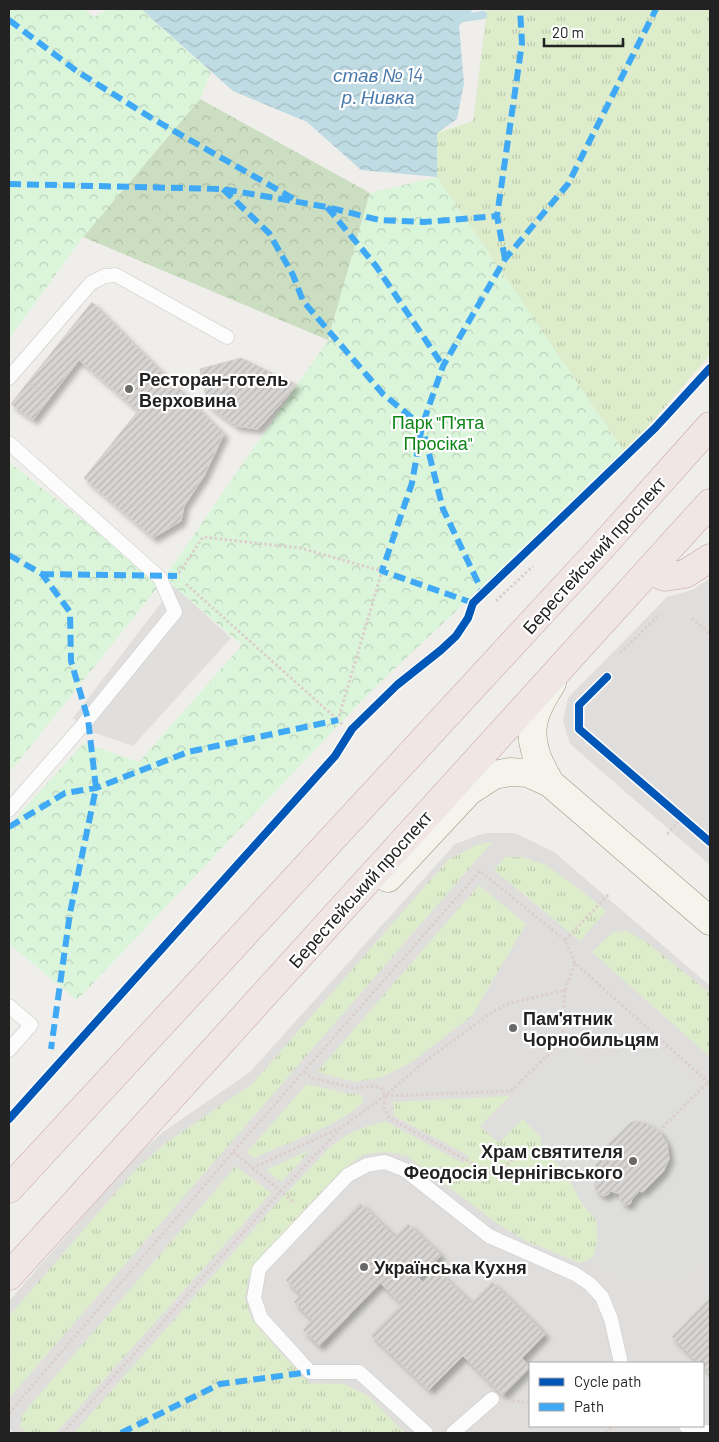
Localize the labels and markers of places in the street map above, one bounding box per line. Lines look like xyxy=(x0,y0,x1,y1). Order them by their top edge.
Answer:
place label: Ресторан-готель Верховина xyxy=(139,368,288,411)
marker: Ресторан-готель Верховина xyxy=(123,383,135,395)
place label: Пам'ятник Чорнобильцям xyxy=(523,1007,659,1050)
marker: Пам'ятник Чорнобильцям xyxy=(507,1022,519,1034)
place label: Храм святителя Феодосія Чернігівського xyxy=(404,1140,623,1183)
marker: Храм святителя Феодосія Чернігівського xyxy=(627,1155,639,1167)
place label: Українська Кухня xyxy=(374,1256,527,1278)
marker: Українська Кухня xyxy=(358,1261,370,1273)

